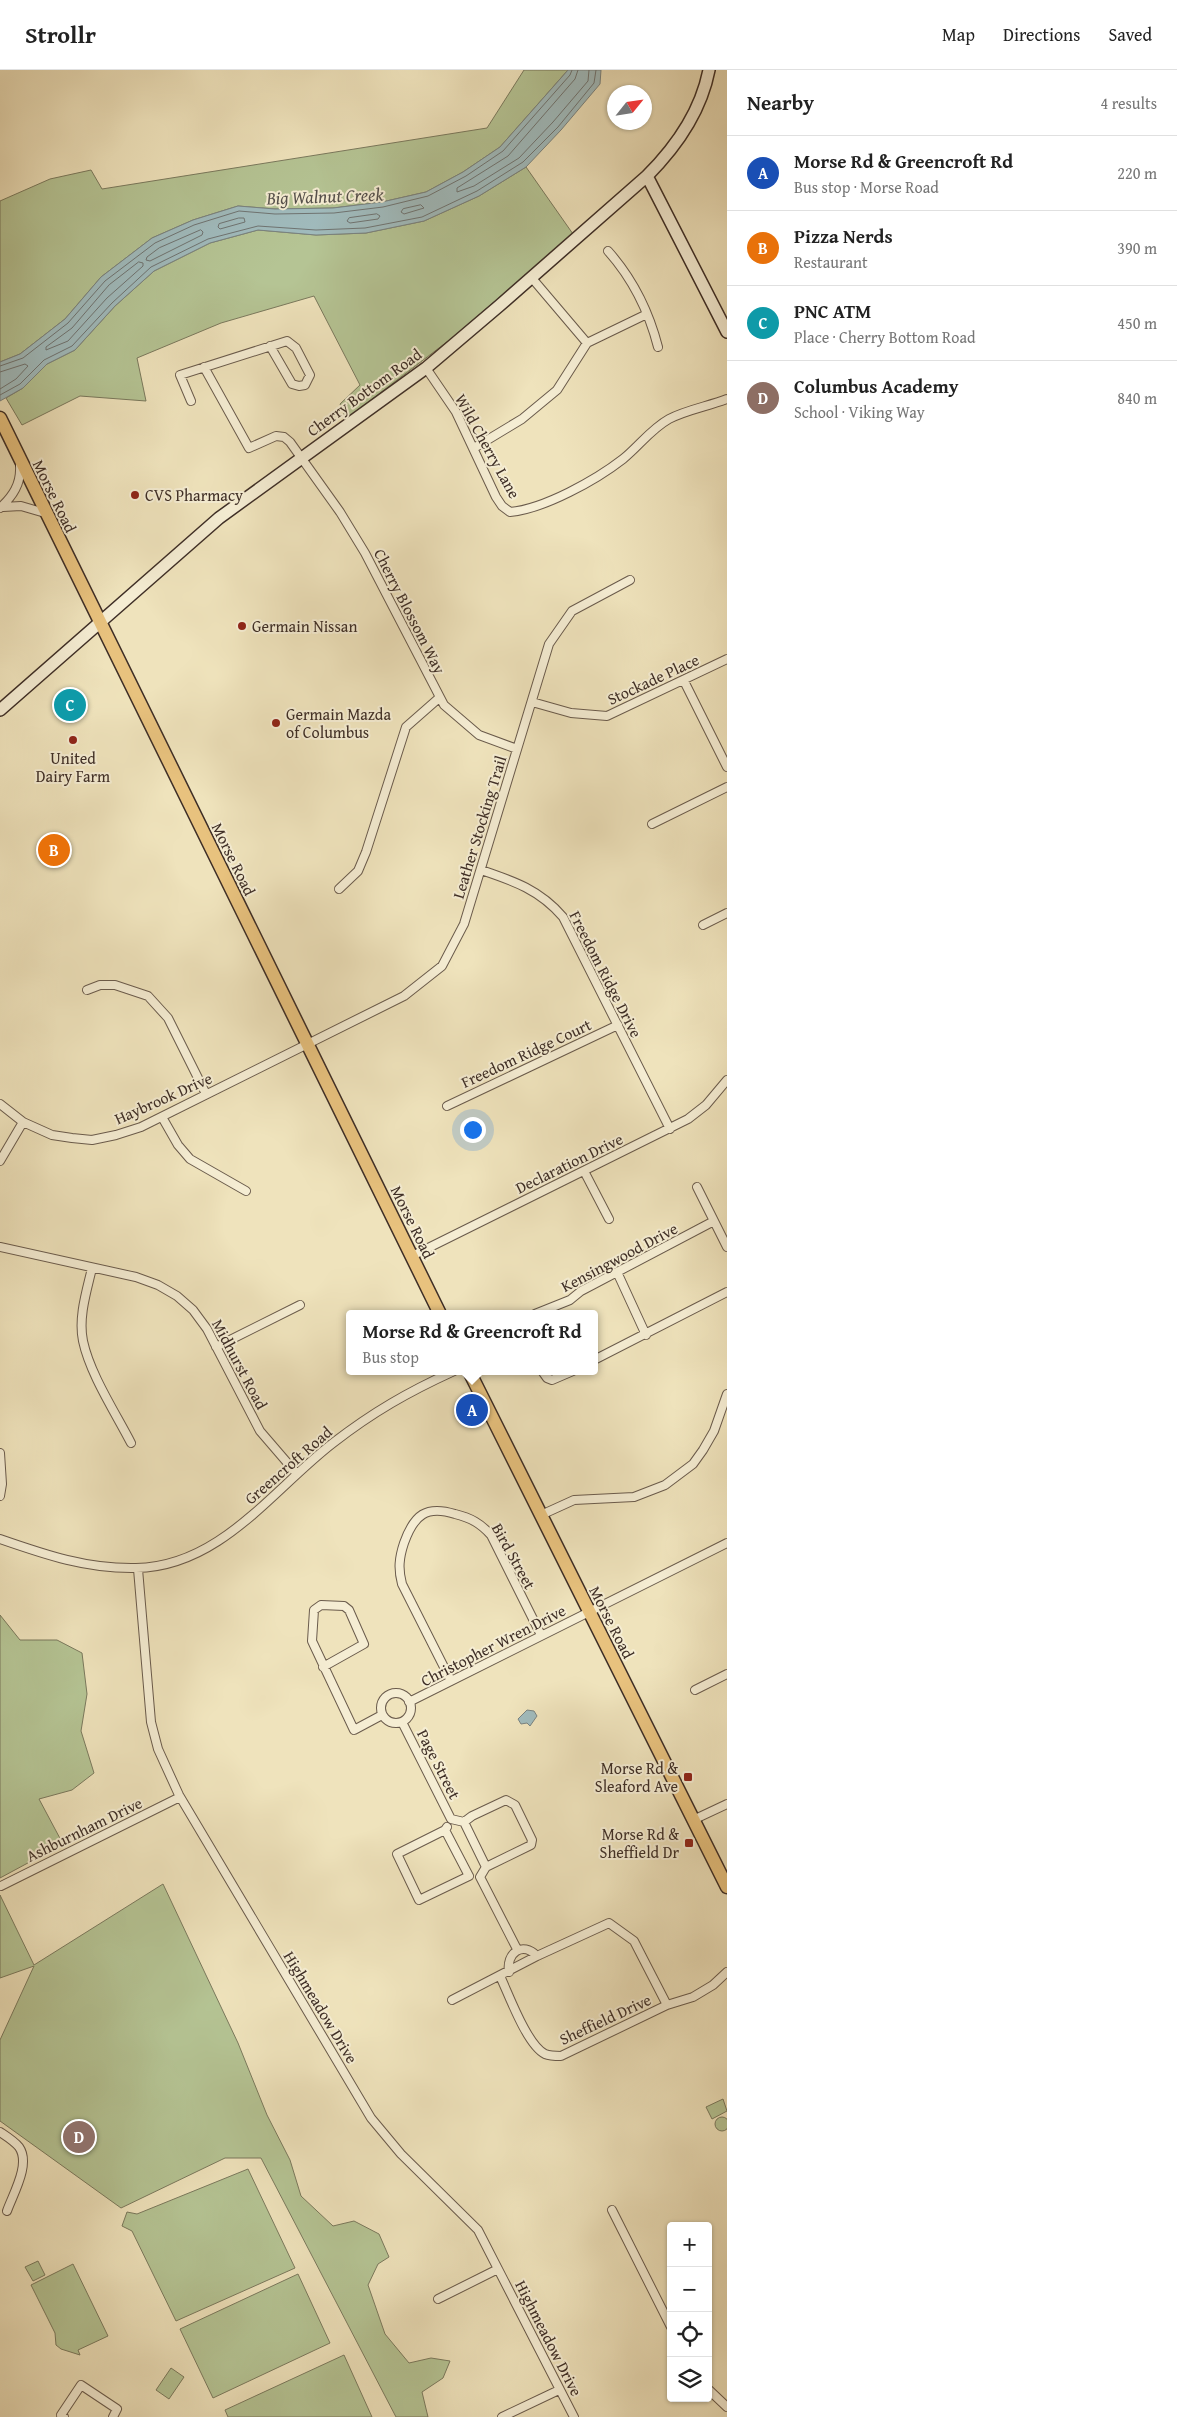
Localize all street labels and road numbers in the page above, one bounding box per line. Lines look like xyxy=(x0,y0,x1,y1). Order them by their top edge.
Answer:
street label: Cherry Bottom Road xyxy=(302,342,427,442)
street label: Wild Cherry Lane xyxy=(449,389,527,503)
street label: Morse Road xyxy=(27,455,83,537)
street label: Cherry Blossom Way xyxy=(368,544,452,678)
street label: Stockade Place xyxy=(603,647,703,711)
street label: Leather Stocking Trail xyxy=(446,752,512,902)
street label: Morse Road xyxy=(206,818,262,900)
street label: Freedom Ridge Drive xyxy=(564,906,648,1042)
street label: Freedom Ridge Court xyxy=(457,1012,595,1094)
street label: Haybrook Drive xyxy=(110,1066,216,1130)
street label: Declaration Drive xyxy=(511,1127,627,1199)
street label: Morse Road xyxy=(385,1181,441,1263)
street label: Kensingwood Drive xyxy=(556,1216,682,1298)
street label: Midhurst Road xyxy=(206,1314,274,1414)
street label: Greencroft Road xyxy=(239,1420,337,1510)
street label: Bird Street xyxy=(486,1518,542,1594)
street label: Morse Road xyxy=(583,1581,641,1663)
street label: Christopher Wren Drive xyxy=(416,1598,570,1692)
street label: Page Street xyxy=(411,1725,467,1803)
street label: Ashburnham Drive xyxy=(22,1790,146,1868)
street label: Highmeadow Drive xyxy=(278,1946,364,2068)
street label: Sheffield Drive xyxy=(555,1987,655,2051)
street label: Highmeadow Drive xyxy=(509,2276,589,2400)

